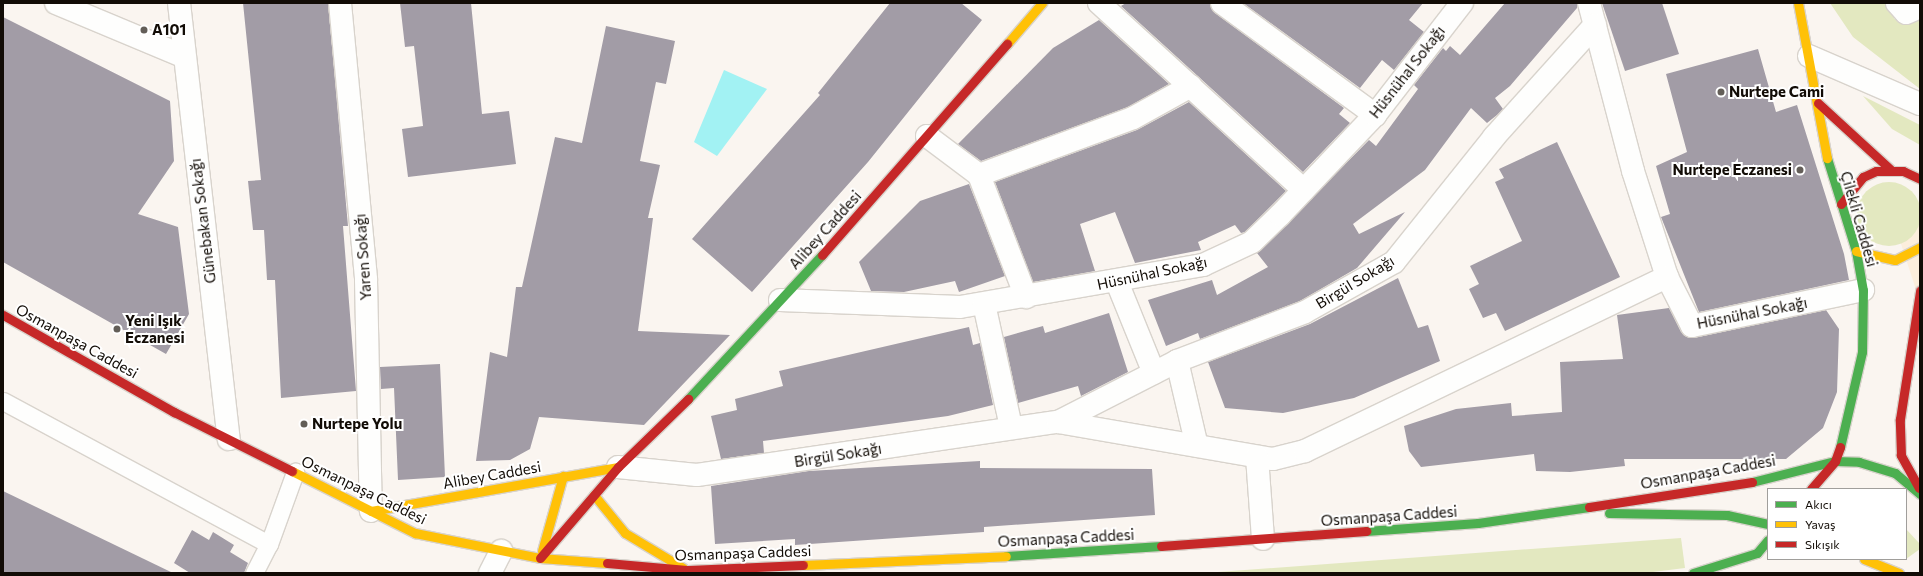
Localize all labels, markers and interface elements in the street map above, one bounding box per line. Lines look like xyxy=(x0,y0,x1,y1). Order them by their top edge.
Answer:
place label: A101 xyxy=(152,21,186,39)
street label: Hüsnühal Sokağı xyxy=(1365,22,1449,122)
marker: A101 xyxy=(139,25,149,35)
place label: Nurtepe Cami xyxy=(1729,83,1824,101)
marker: Nurtepe Cami xyxy=(1716,87,1726,97)
street label: Günebakan Sokağı xyxy=(186,157,220,285)
place label: Nurtepe Eczanesi xyxy=(1673,161,1792,179)
marker: Nurtepe Eczanesi xyxy=(1795,165,1805,175)
street label: Çilekli Caddesi xyxy=(1837,169,1881,269)
street label: Alibey Caddesi xyxy=(785,187,865,273)
street label: Yaren Sokağı xyxy=(351,213,375,301)
street label: Birgül Sokağı xyxy=(1312,252,1398,312)
street label: Hüsnühal Sokağı xyxy=(1095,253,1209,293)
street label: Hüsnühal Sokağı xyxy=(1695,293,1809,333)
street label: Osmanpaşa Caddesi xyxy=(13,300,141,382)
place label: Yeni Işık Eczanesi xyxy=(125,311,185,346)
marker: Yeni Işık Eczanesi xyxy=(112,324,122,334)
place label: Nurtepe Yolu xyxy=(312,415,402,433)
marker: Nurtepe Yolu xyxy=(299,419,309,429)
street label: Birgül Sokağı xyxy=(793,439,883,471)
street label: Osmanpaşa Caddesi xyxy=(1639,451,1777,493)
street label: Osmanpaşa Caddesi xyxy=(299,452,429,528)
street label: Alibey Caddesi xyxy=(442,458,542,492)
legend xyxy=(1767,488,1907,560)
text: Akıcı xyxy=(1805,497,1832,511)
street label: Osmanpaşa Caddesi xyxy=(1320,502,1458,530)
text: Yavaş xyxy=(1805,517,1836,531)
street label: Osmanpaşa Caddesi xyxy=(997,525,1135,551)
text: Sıkışık xyxy=(1805,537,1840,551)
street label: Osmanpaşa Caddesi xyxy=(674,542,812,564)

